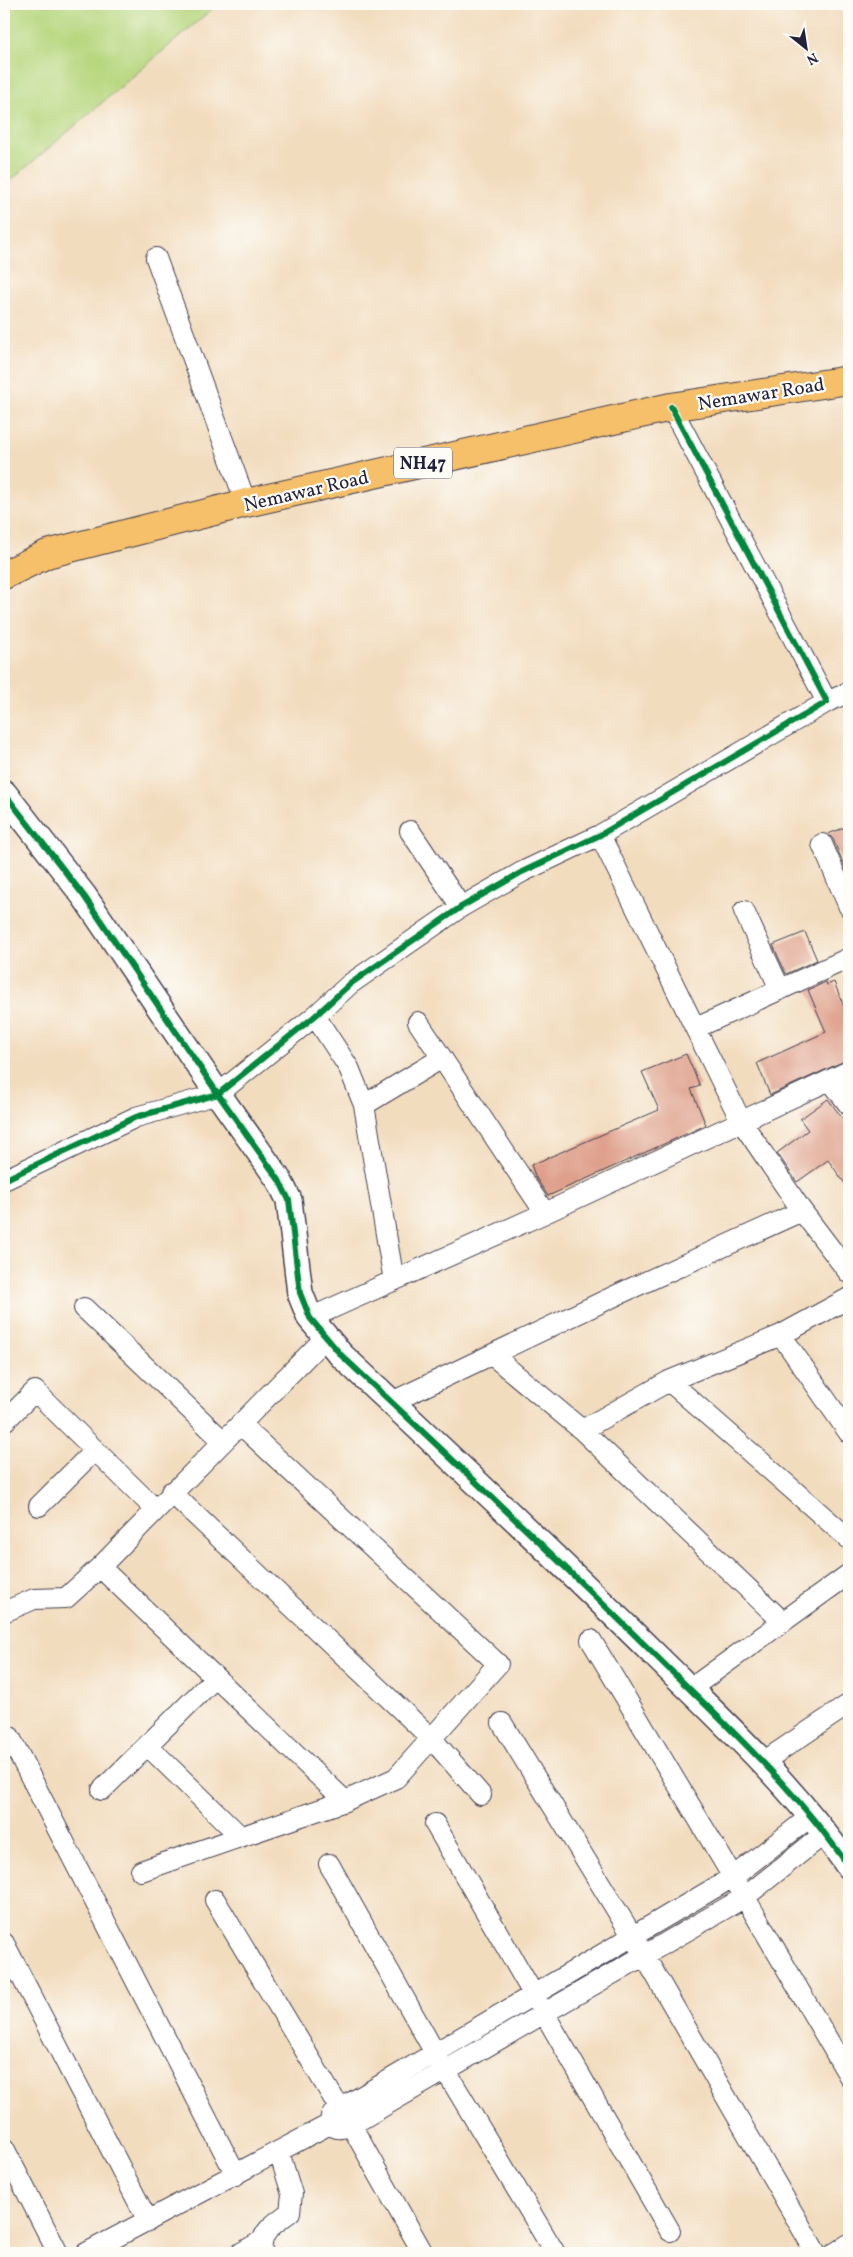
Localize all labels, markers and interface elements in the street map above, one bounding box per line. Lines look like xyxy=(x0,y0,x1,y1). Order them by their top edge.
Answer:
north arrow xyxy=(780,22,830,72)
text: N xyxy=(803,47,821,69)
street label: Nemawar Road xyxy=(696,372,826,418)
road number: NH47 xyxy=(394,448,452,478)
street label: Nemawar Road xyxy=(241,465,372,519)

